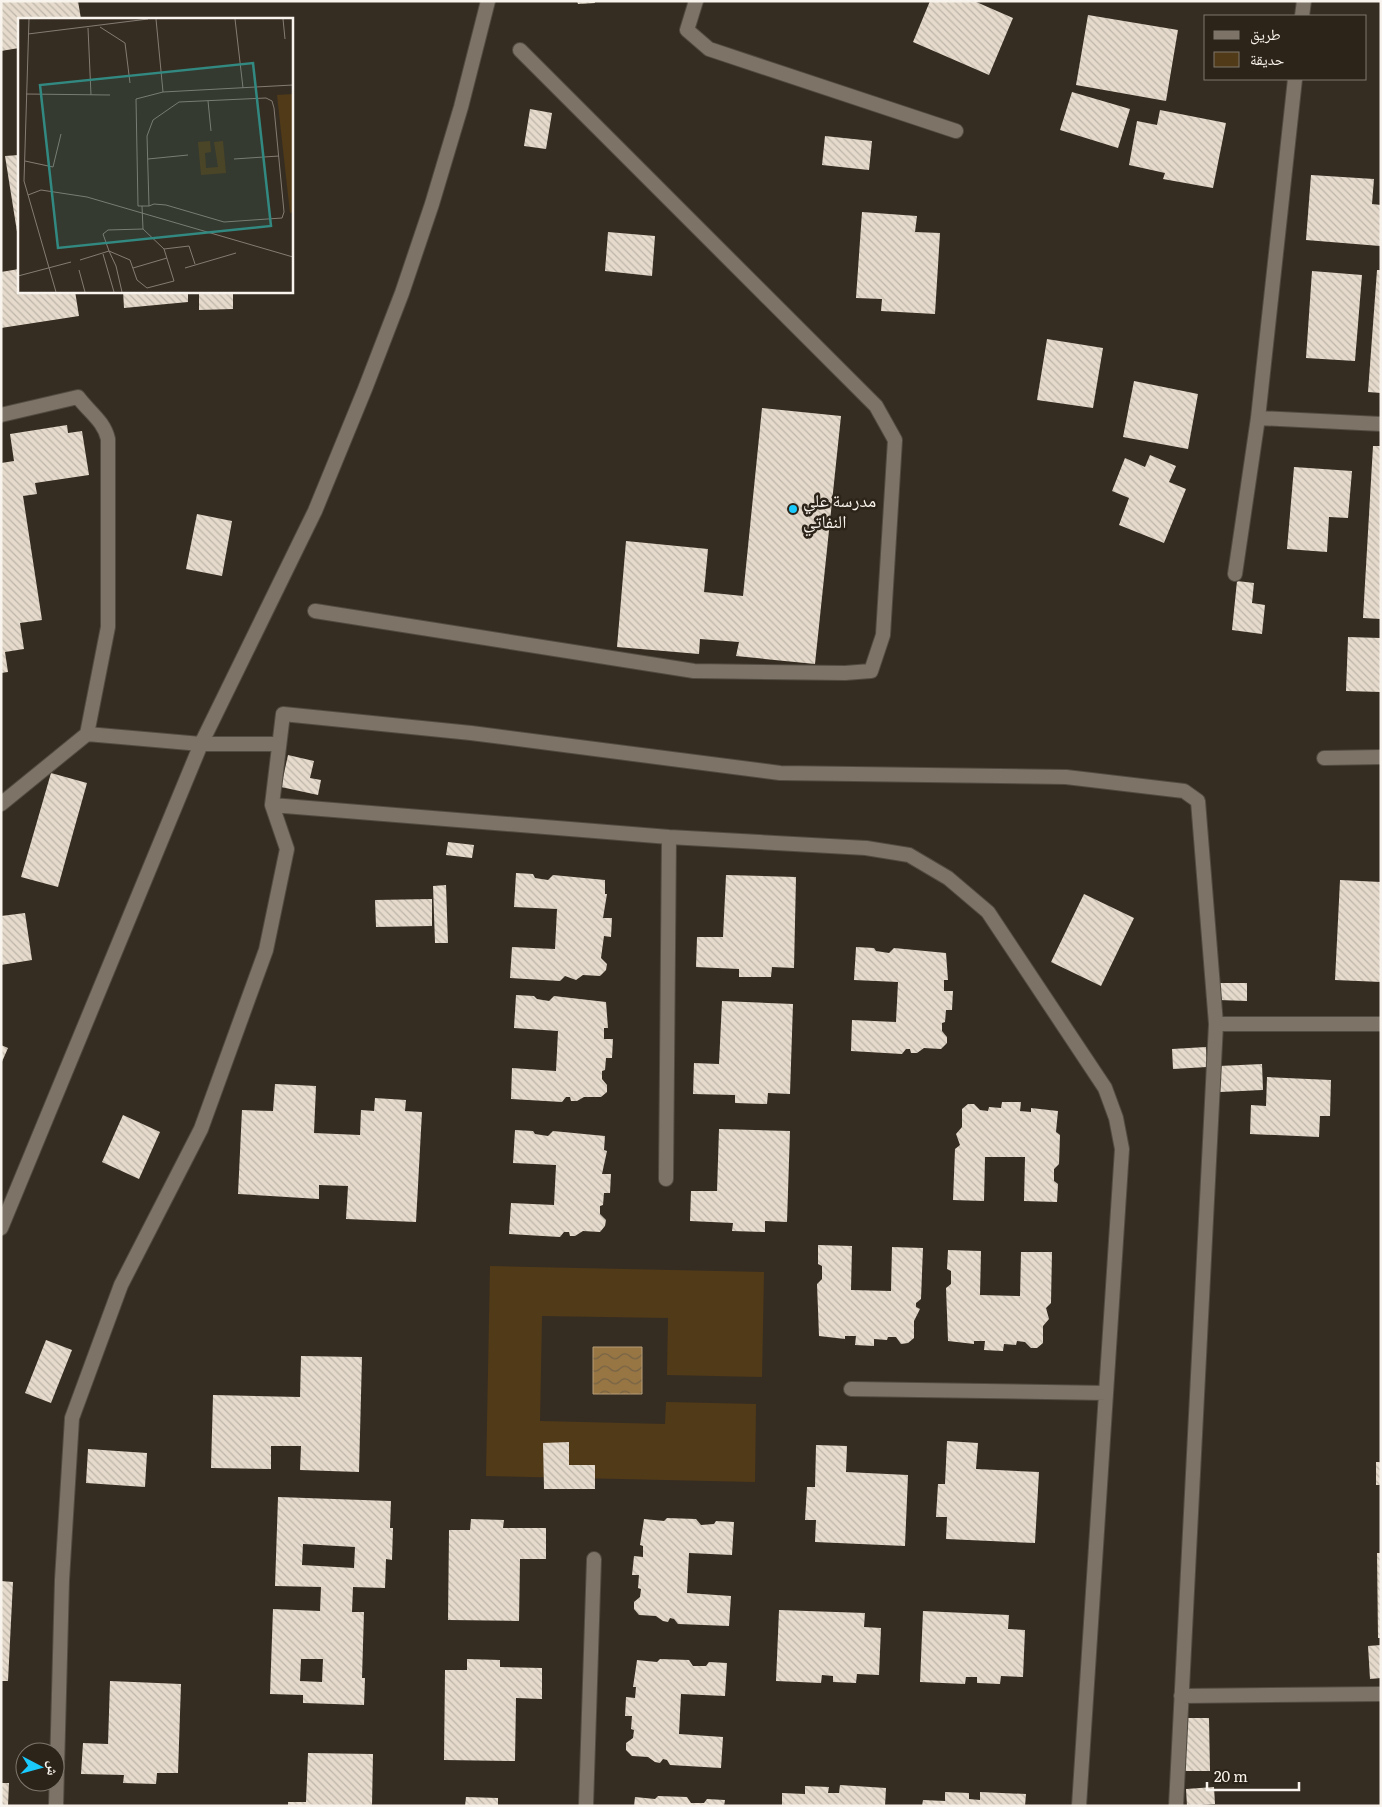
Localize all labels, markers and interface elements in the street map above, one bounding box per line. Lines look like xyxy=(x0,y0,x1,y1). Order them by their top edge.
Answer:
legend xyxy=(1204,15,1367,80)
inset map xyxy=(18,18,292,292)
text: طريق xyxy=(1250,22,1281,45)
text: حديقة xyxy=(1250,47,1285,70)
place label: مدرسة علي النفاتي xyxy=(803,486,876,536)
marker: مدرسة علي النفاتي xyxy=(787,503,799,515)
north arrow xyxy=(15,1742,65,1792)
text: ش xyxy=(43,1760,65,1777)
scale bar xyxy=(1207,1760,1300,1792)
text: 20 m xyxy=(1214,1764,1248,1787)

